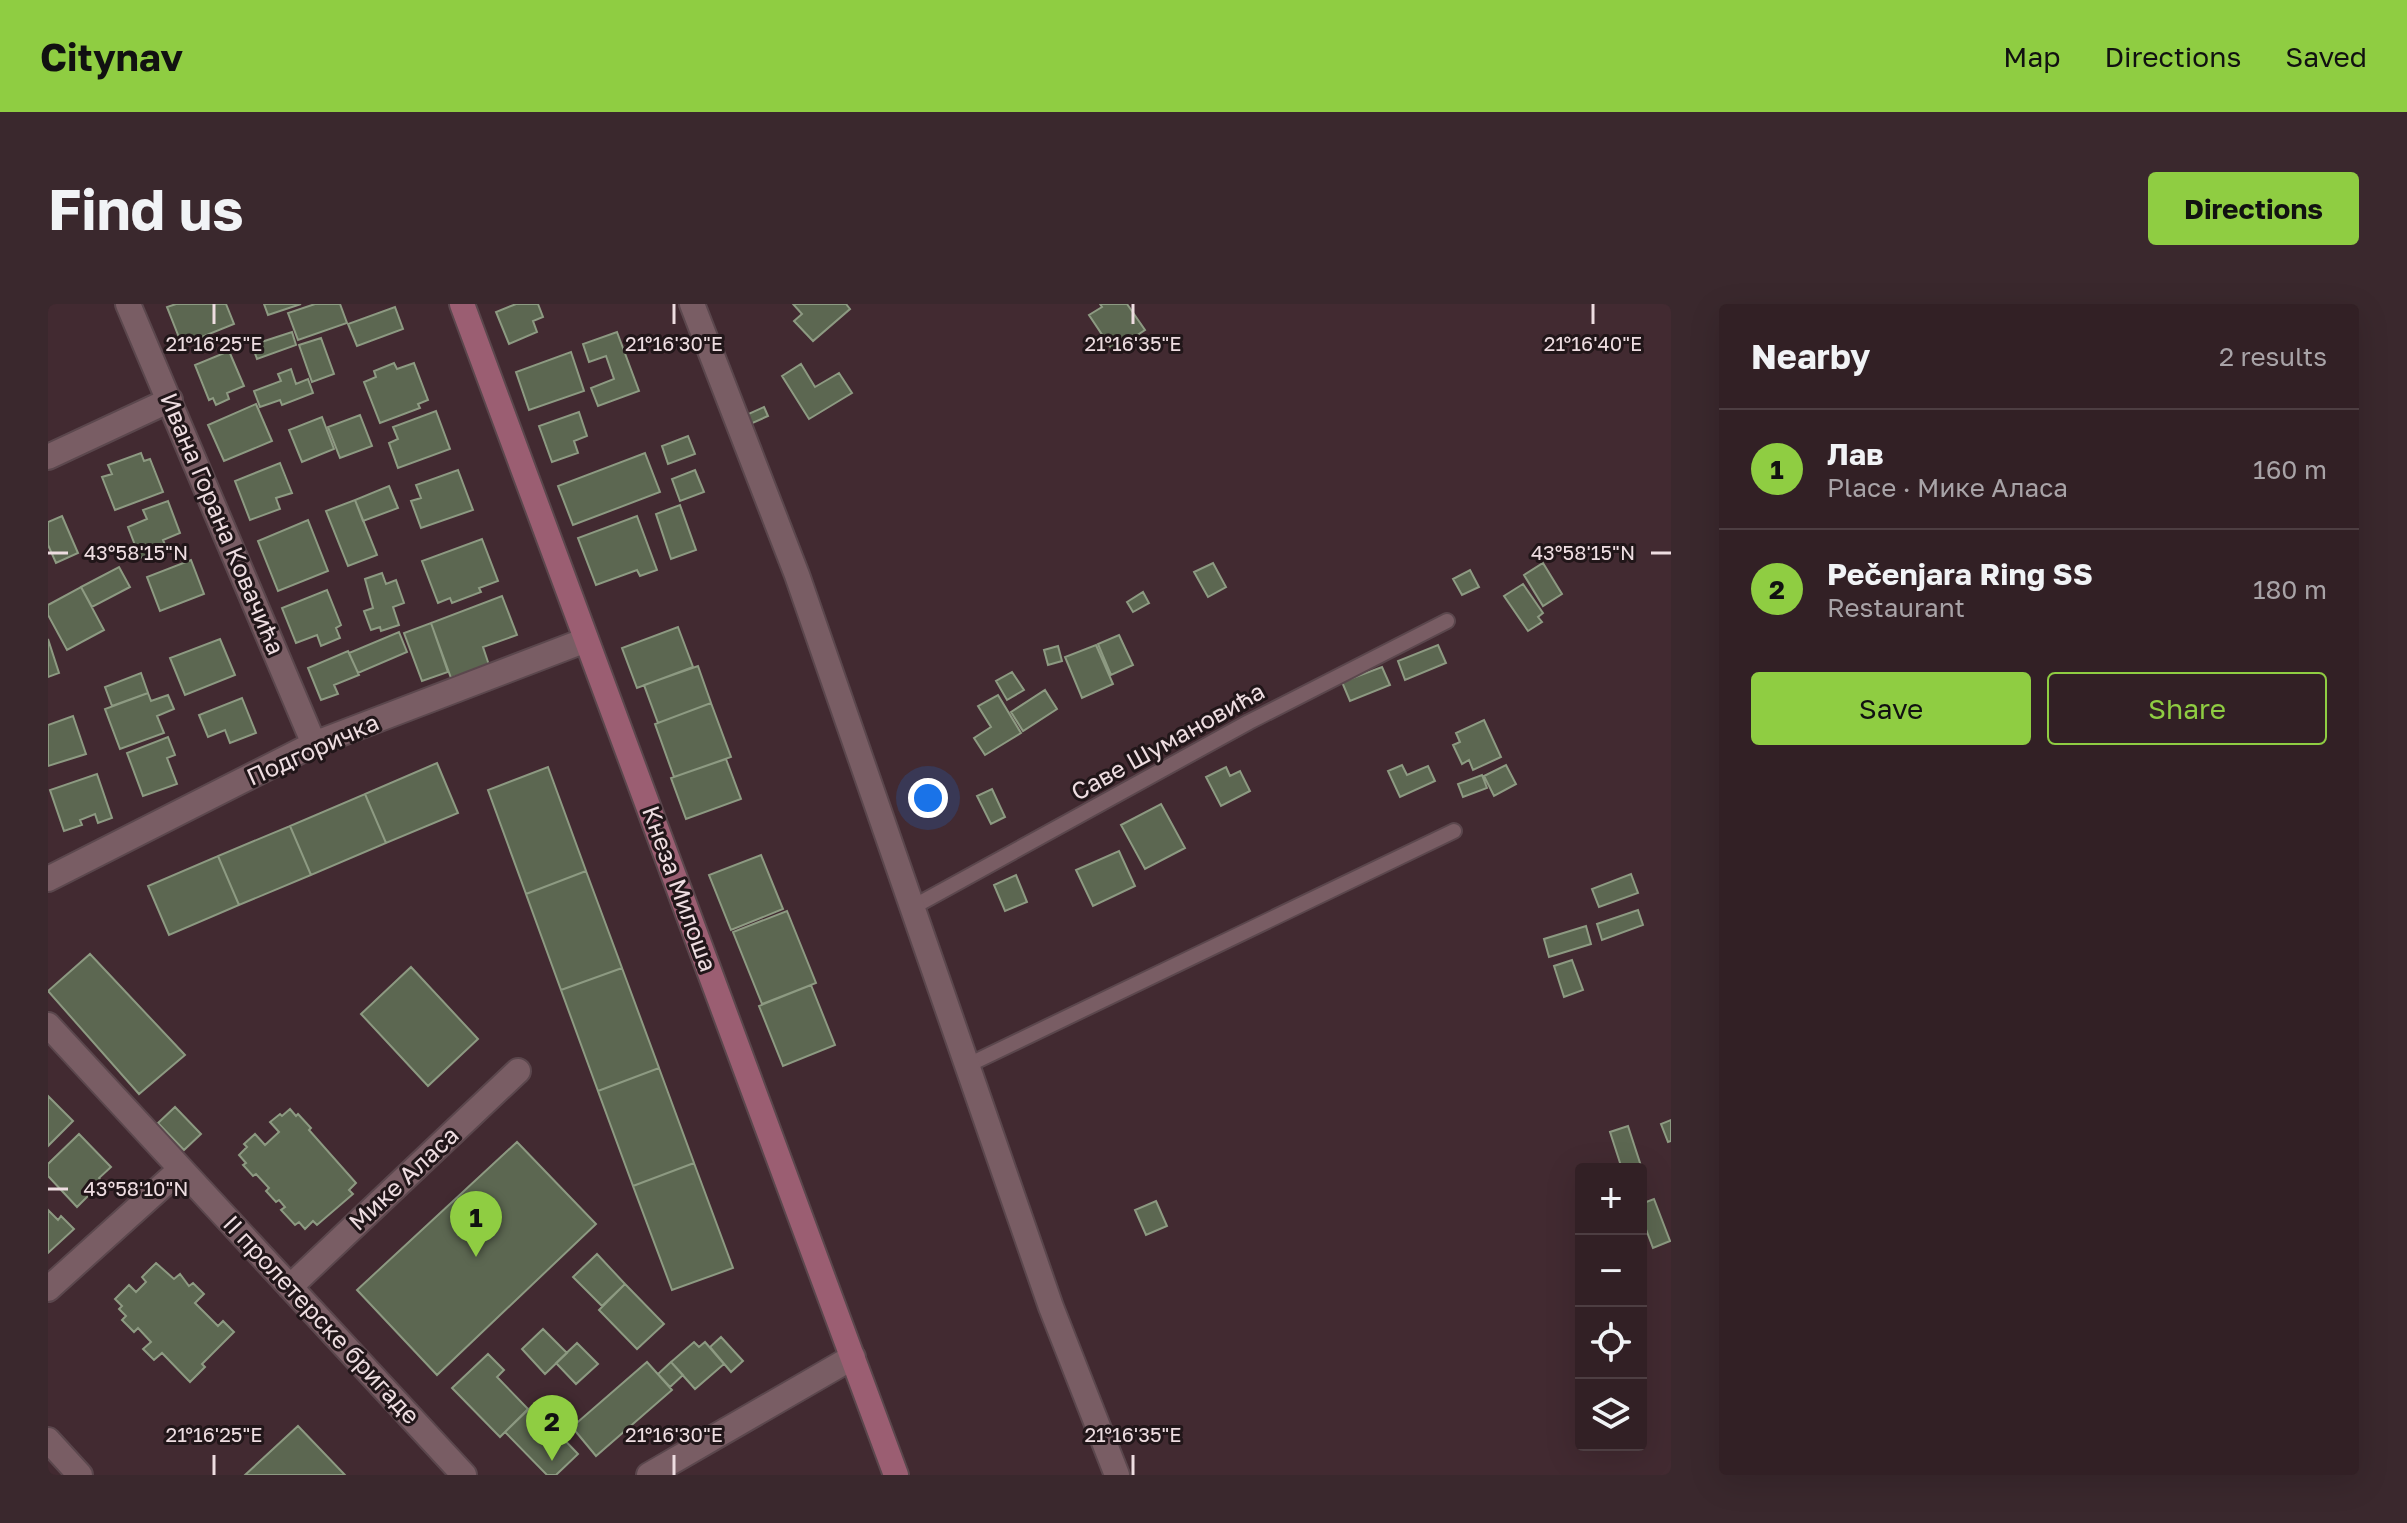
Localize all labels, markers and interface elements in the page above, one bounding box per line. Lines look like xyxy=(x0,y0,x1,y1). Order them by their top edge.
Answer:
text: Citynav xyxy=(40,34,183,79)
text: Map xyxy=(2003,40,2060,73)
text: Directions xyxy=(2104,40,2241,73)
text: Saved xyxy=(2285,40,2367,73)
button: Directions xyxy=(2148,172,2359,245)
text: Find us xyxy=(48,175,244,242)
text: 21°16'25"E xyxy=(166,331,262,355)
text: 21°16'30"E xyxy=(625,331,723,355)
text: 21°16'35"E xyxy=(1085,331,1182,355)
text: 21°16'40"E xyxy=(1544,331,1642,355)
text: Nearby xyxy=(1751,336,1871,376)
text: 2 results xyxy=(2219,341,2327,372)
street label: Ивана Горана Ковачића xyxy=(155,388,292,659)
text: Лав xyxy=(1827,436,1884,472)
text: 1 xyxy=(1770,454,1784,485)
text: 160 m xyxy=(2253,454,2327,485)
text: Place · Мике Аласа xyxy=(1827,472,2068,503)
text: 43°58'15"N xyxy=(84,540,188,564)
text: 43°58'15"N xyxy=(1531,540,1635,564)
text: Pečenjara Ring SS xyxy=(1827,556,2093,592)
text: 2 xyxy=(1769,574,1785,605)
text: 180 m xyxy=(2253,574,2327,605)
text: Restaurant xyxy=(1827,592,1965,623)
button: Save xyxy=(1751,672,2031,745)
button: Share xyxy=(2047,672,2327,745)
street label: Саве Шумановића xyxy=(1066,675,1269,806)
street label: Подгоричка xyxy=(242,707,383,791)
your location xyxy=(908,778,948,818)
street label: Кнеза Милоша xyxy=(637,802,724,975)
street label: Мике Аласа xyxy=(342,1120,464,1236)
map controls xyxy=(1575,1163,1647,1451)
button: + xyxy=(1575,1163,1647,1235)
text: 43°58'10"N xyxy=(84,1176,189,1200)
pin: 1 xyxy=(450,1191,502,1257)
street label: II пролетерске бригаде xyxy=(218,1209,426,1429)
button: − xyxy=(1575,1235,1647,1307)
button: locate xyxy=(1575,1307,1647,1379)
button: layers xyxy=(1575,1379,1647,1451)
pin: 2 xyxy=(526,1395,578,1461)
text: 21°16'25"E xyxy=(166,1422,262,1446)
text: 21°16'30"E xyxy=(625,1422,723,1446)
text: 21°16'35"E xyxy=(1085,1422,1182,1446)

